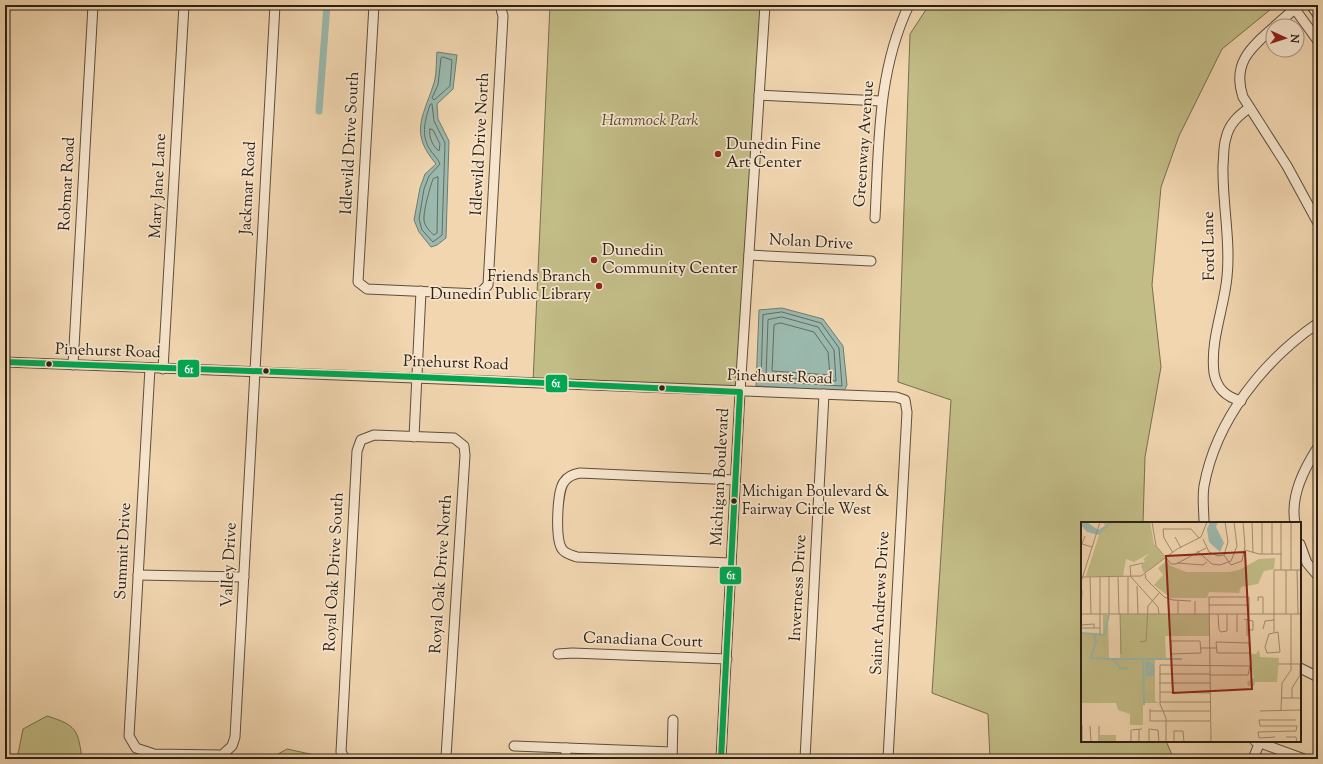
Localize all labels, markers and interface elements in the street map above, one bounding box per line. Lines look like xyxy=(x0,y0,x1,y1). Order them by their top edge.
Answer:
north arrow xyxy=(1265,18,1305,58)
text: N xyxy=(1286,33,1302,43)
street label: Idlewild Drive South xyxy=(336,70,366,215)
street label: Idlewild Drive North xyxy=(466,71,496,216)
street label: Greenway Avenue xyxy=(849,80,881,208)
park label: Hammock Park xyxy=(602,110,698,133)
street label: Mary Jane Lane xyxy=(145,133,173,239)
place label: Dunedin Fine Art Center xyxy=(726,134,821,175)
street label: Robmar Road xyxy=(54,136,82,232)
street label: Jackmar Road xyxy=(235,141,263,236)
marker: Dunedin Fine Art Center xyxy=(713,149,723,159)
street label: Ford Lane xyxy=(1198,211,1222,281)
street label: Nolan Drive xyxy=(768,229,854,257)
place label: Dunedin Community Center xyxy=(602,240,738,281)
marker: Dunedin Community Center xyxy=(589,255,599,265)
place label: Friends Branch Dunedin Public Library xyxy=(430,266,592,307)
marker: Friends Branch Dunedin Public Library xyxy=(594,281,604,291)
street label: Pinehurst Road xyxy=(55,339,161,365)
street label: Pinehurst Road xyxy=(403,351,509,377)
unlabelled marker xyxy=(44,359,54,369)
line badge: 61 xyxy=(177,359,200,378)
text: 61 xyxy=(184,362,194,378)
street label: Pinehurst Road xyxy=(727,365,833,391)
unlabelled marker xyxy=(261,366,271,376)
line badge: 61 xyxy=(545,374,568,393)
text: 61 xyxy=(551,376,561,392)
unlabelled marker xyxy=(657,383,667,393)
street label: Michigan Boulevard xyxy=(706,407,736,547)
place label: Michigan Boulevard & Fairway Circle West xyxy=(742,482,890,521)
street label: Royal Oak Drive South xyxy=(319,491,351,652)
street label: Royal Oak Drive North xyxy=(425,493,459,654)
marker: Michigan Boulevard & Fairway Circle West xyxy=(729,496,739,506)
street label: Summit Drive xyxy=(110,502,138,600)
street label: Valley Drive xyxy=(216,522,244,608)
inset map xyxy=(1081,522,1301,742)
street label: Saint Andrews Drive xyxy=(866,530,896,676)
street label: Inverness Drive xyxy=(785,534,813,642)
line badge: 61 xyxy=(719,566,742,585)
text: 61 xyxy=(726,568,736,584)
street label: Canadiana Court xyxy=(583,627,704,655)

